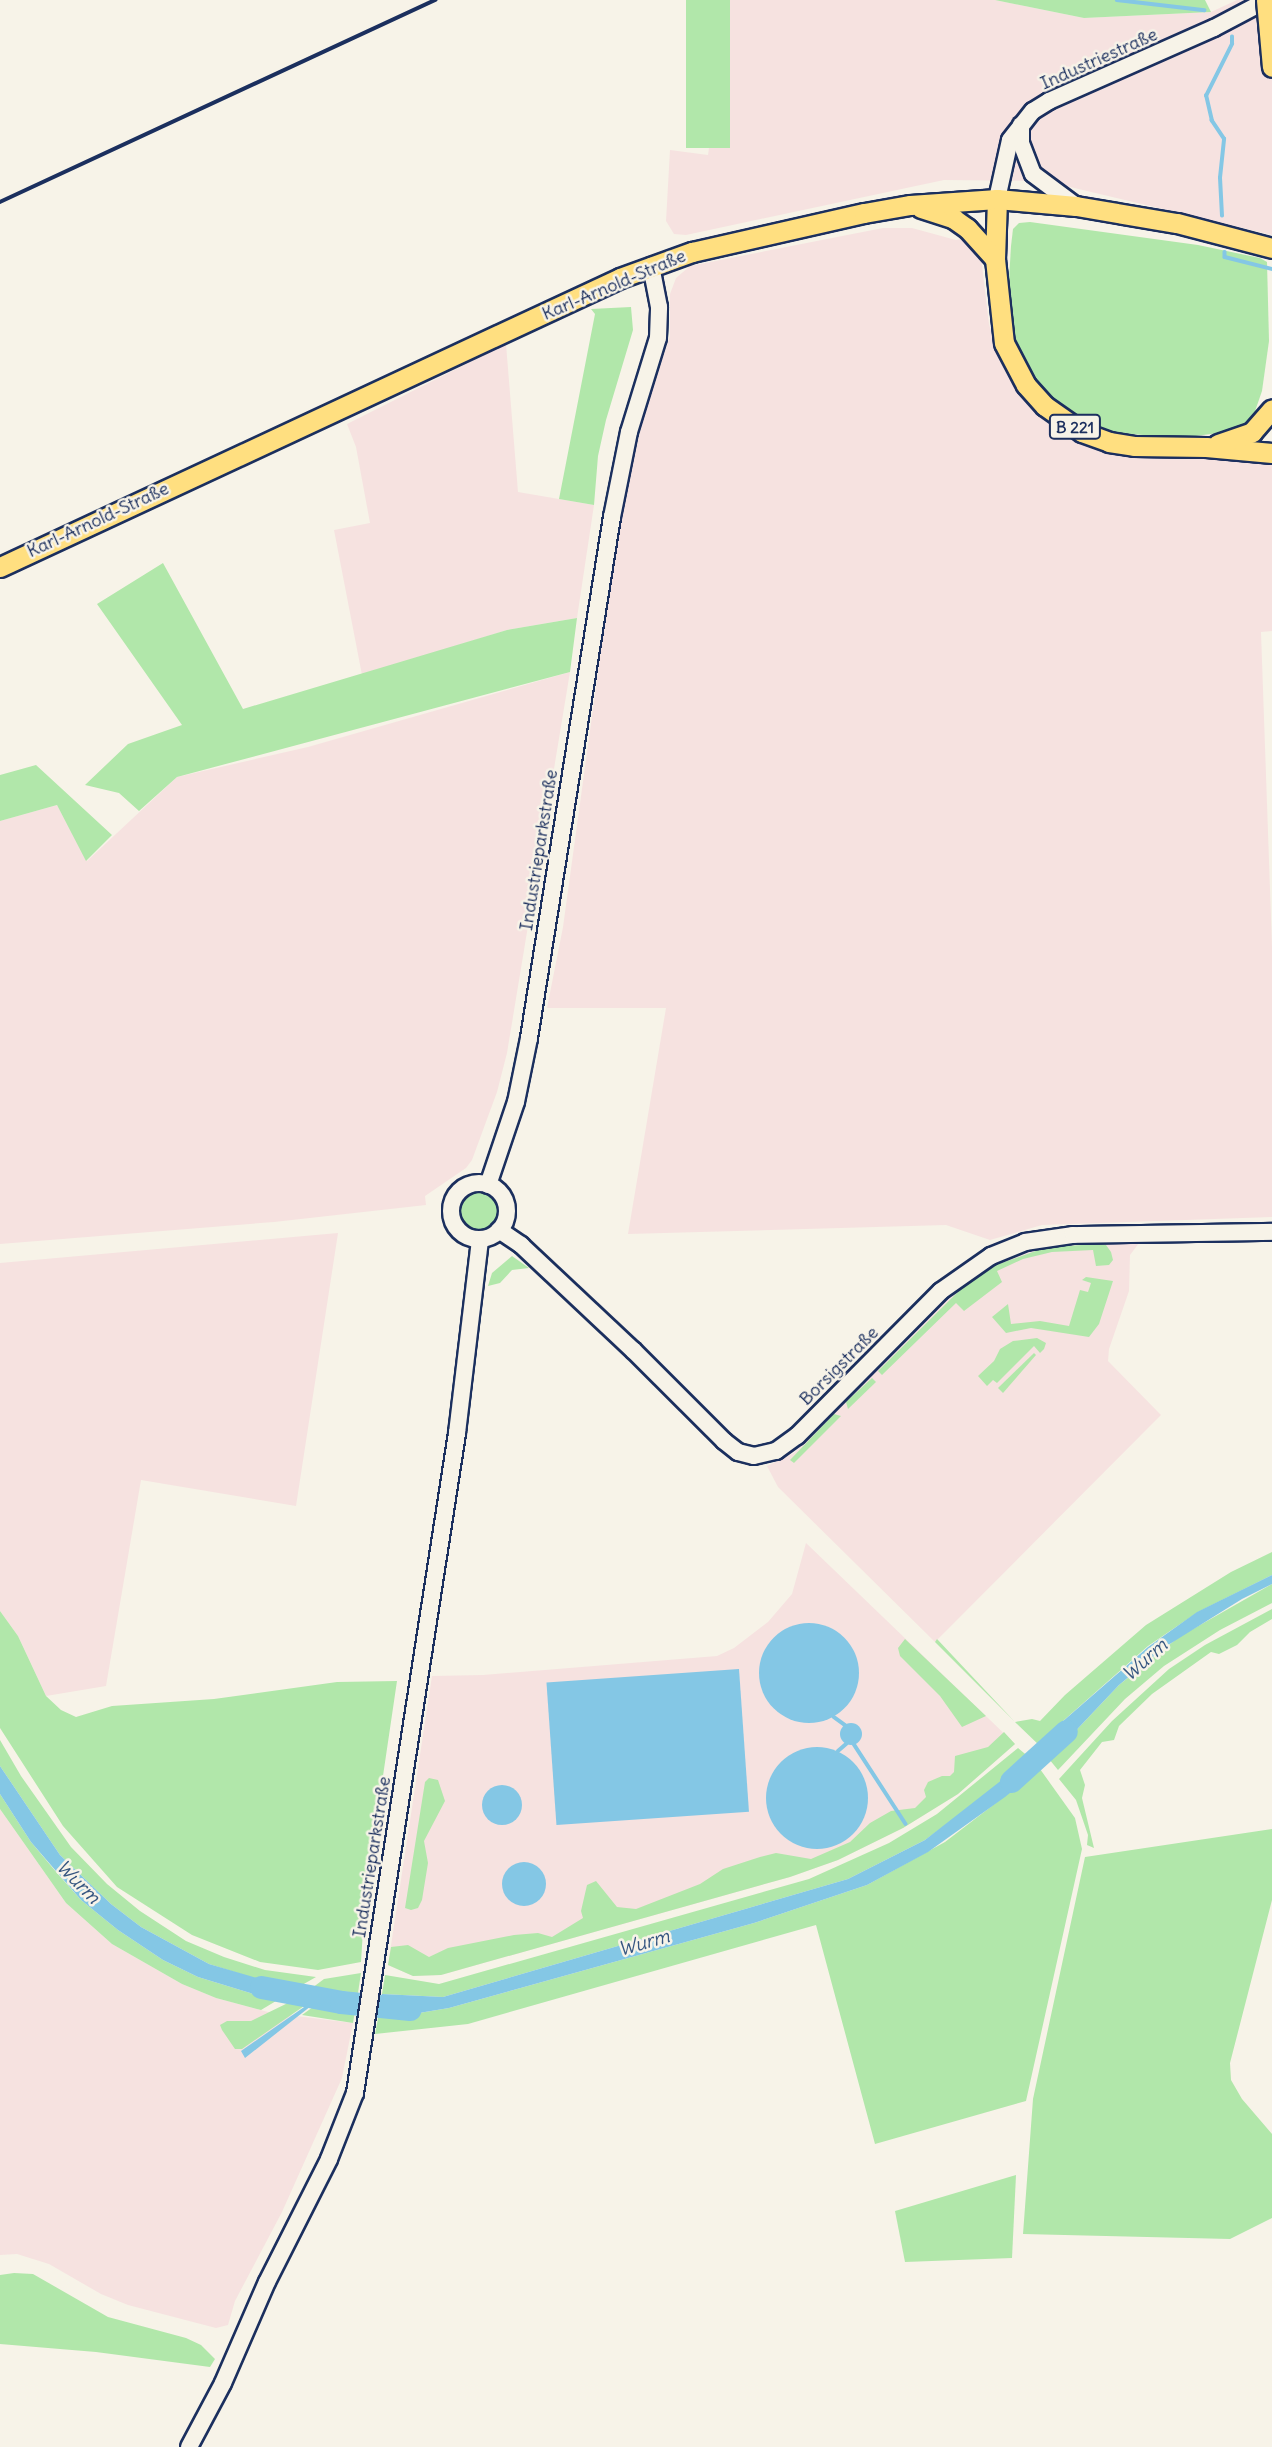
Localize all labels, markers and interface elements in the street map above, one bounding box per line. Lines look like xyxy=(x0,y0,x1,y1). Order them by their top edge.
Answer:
street label: Industriestraße xyxy=(1037,24,1161,94)
street label: Karl-Arnold-Straße xyxy=(539,245,689,325)
road number: B 221 xyxy=(1049,414,1101,440)
street label: Karl-Arnold-Straße xyxy=(24,478,172,562)
street label: Industrieparkstraße xyxy=(516,768,562,932)
street label: Borsigstraße xyxy=(795,1322,883,1410)
water label: Wurm xyxy=(1118,1634,1172,1686)
street label: Industrieparkstraße xyxy=(349,1775,395,1939)
water label: Wurm xyxy=(51,1855,105,1909)
water label: Wurm xyxy=(616,1925,672,1961)

